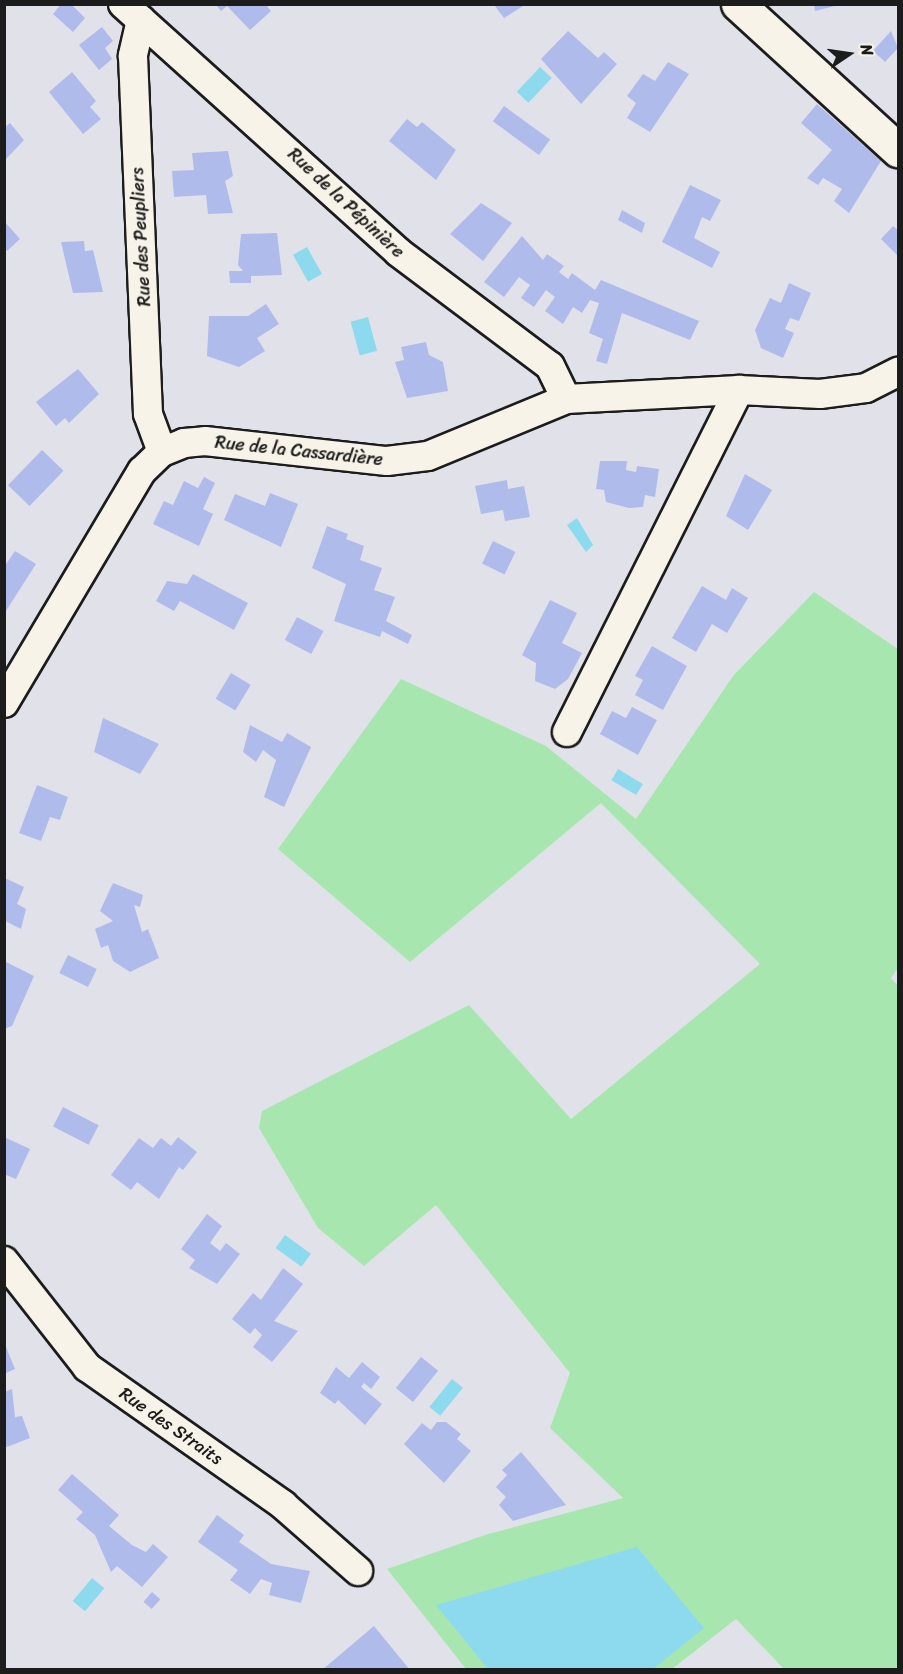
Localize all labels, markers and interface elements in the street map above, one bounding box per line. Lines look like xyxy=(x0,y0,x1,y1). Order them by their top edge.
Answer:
north arrow xyxy=(819,24,879,84)
text: N xyxy=(852,41,882,59)
street label: Rue de la Pépinière xyxy=(283,143,409,263)
street label: Rue des Peupliers xyxy=(127,166,155,308)
street label: Rue de la Cassardière xyxy=(213,431,385,471)
street label: Rue des Straits xyxy=(115,1382,227,1470)

